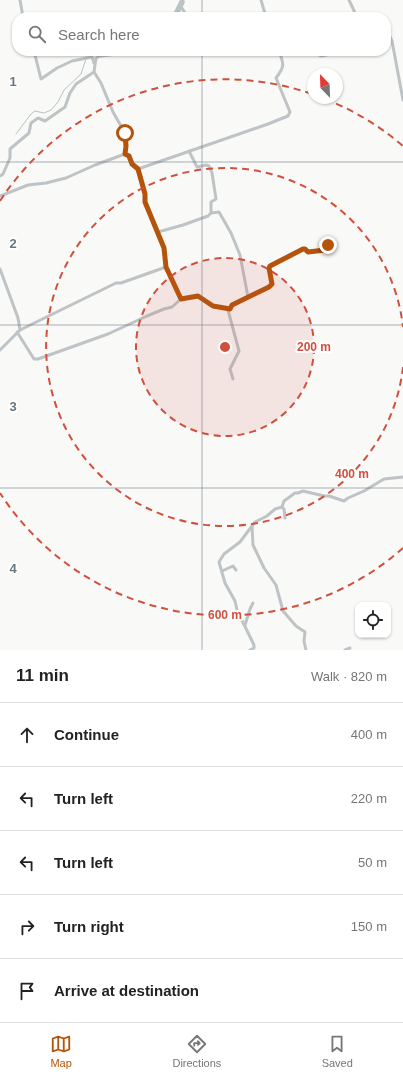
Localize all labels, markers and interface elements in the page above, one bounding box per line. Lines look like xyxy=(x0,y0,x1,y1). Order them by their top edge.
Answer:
search box xyxy=(12,12,391,56)
icon: search xyxy=(26,23,48,45)
text: Search here xyxy=(58,26,140,43)
north arrow xyxy=(307,68,343,104)
text: 1 xyxy=(9,74,17,89)
route start xyxy=(116,124,134,142)
text: 2 xyxy=(9,236,17,251)
route end xyxy=(319,236,337,254)
centre of rings xyxy=(218,340,232,354)
text: 200 m xyxy=(297,340,331,354)
text: 3 xyxy=(9,399,17,414)
text: 400 m xyxy=(335,467,369,481)
text: 4 xyxy=(9,561,17,576)
map controls xyxy=(355,602,391,638)
button: locate xyxy=(355,602,391,638)
text: 600 m xyxy=(208,608,242,622)
text: 11 min xyxy=(16,666,69,685)
text: Walk · 820 m xyxy=(311,669,387,684)
icon: ahead xyxy=(16,724,38,746)
text: Continue xyxy=(54,726,119,743)
text: 400 m xyxy=(351,727,387,742)
icon: left xyxy=(16,788,38,810)
text: Turn left xyxy=(54,790,113,807)
text: 220 m xyxy=(351,791,387,806)
icon: left xyxy=(16,852,38,874)
text: Turn left xyxy=(54,854,113,871)
text: 50 m xyxy=(358,855,387,870)
icon: right xyxy=(16,916,38,938)
text: Turn right xyxy=(54,918,124,935)
text: 150 m xyxy=(351,919,387,934)
icon: arrive xyxy=(16,980,38,1002)
text: Arrive at destination xyxy=(54,982,199,999)
tab: Map xyxy=(50,1033,72,1069)
tab: Directions xyxy=(172,1033,221,1069)
tab: Saved xyxy=(322,1033,353,1069)

